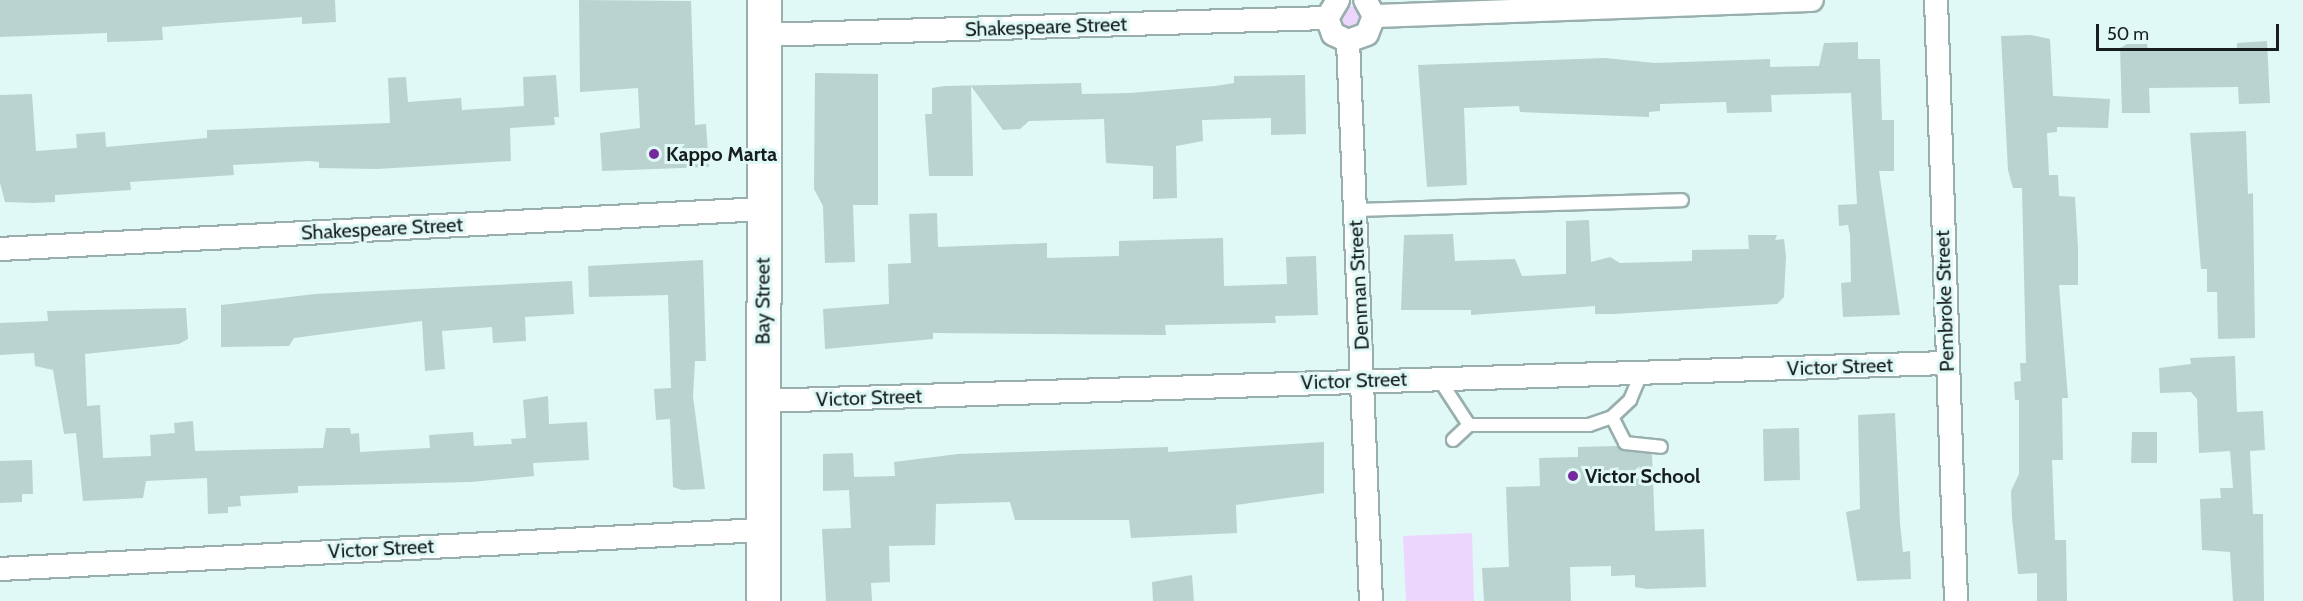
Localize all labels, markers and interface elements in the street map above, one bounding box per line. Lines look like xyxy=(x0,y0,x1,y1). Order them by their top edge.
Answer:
street label: Shakespeare Street xyxy=(965,12,1127,42)
scale bar xyxy=(2099,12,2282,50)
text: 50 m xyxy=(2107,23,2149,45)
place label: Kappo Marta xyxy=(666,142,777,166)
marker: Kappo Marta xyxy=(647,147,661,161)
street label: Shakespeare Street xyxy=(300,213,464,245)
street label: Denman Street xyxy=(1344,219,1374,351)
street label: Pembroke Street xyxy=(1931,230,1959,372)
street label: Bay Street xyxy=(751,257,775,345)
street label: Victor Street xyxy=(1786,353,1894,381)
street label: Victor Street xyxy=(1300,367,1408,395)
street label: Victor Street xyxy=(815,384,923,412)
place label: Victor School xyxy=(1585,464,1700,488)
marker: Victor School xyxy=(1566,469,1580,483)
street label: Victor Street xyxy=(327,534,435,564)

